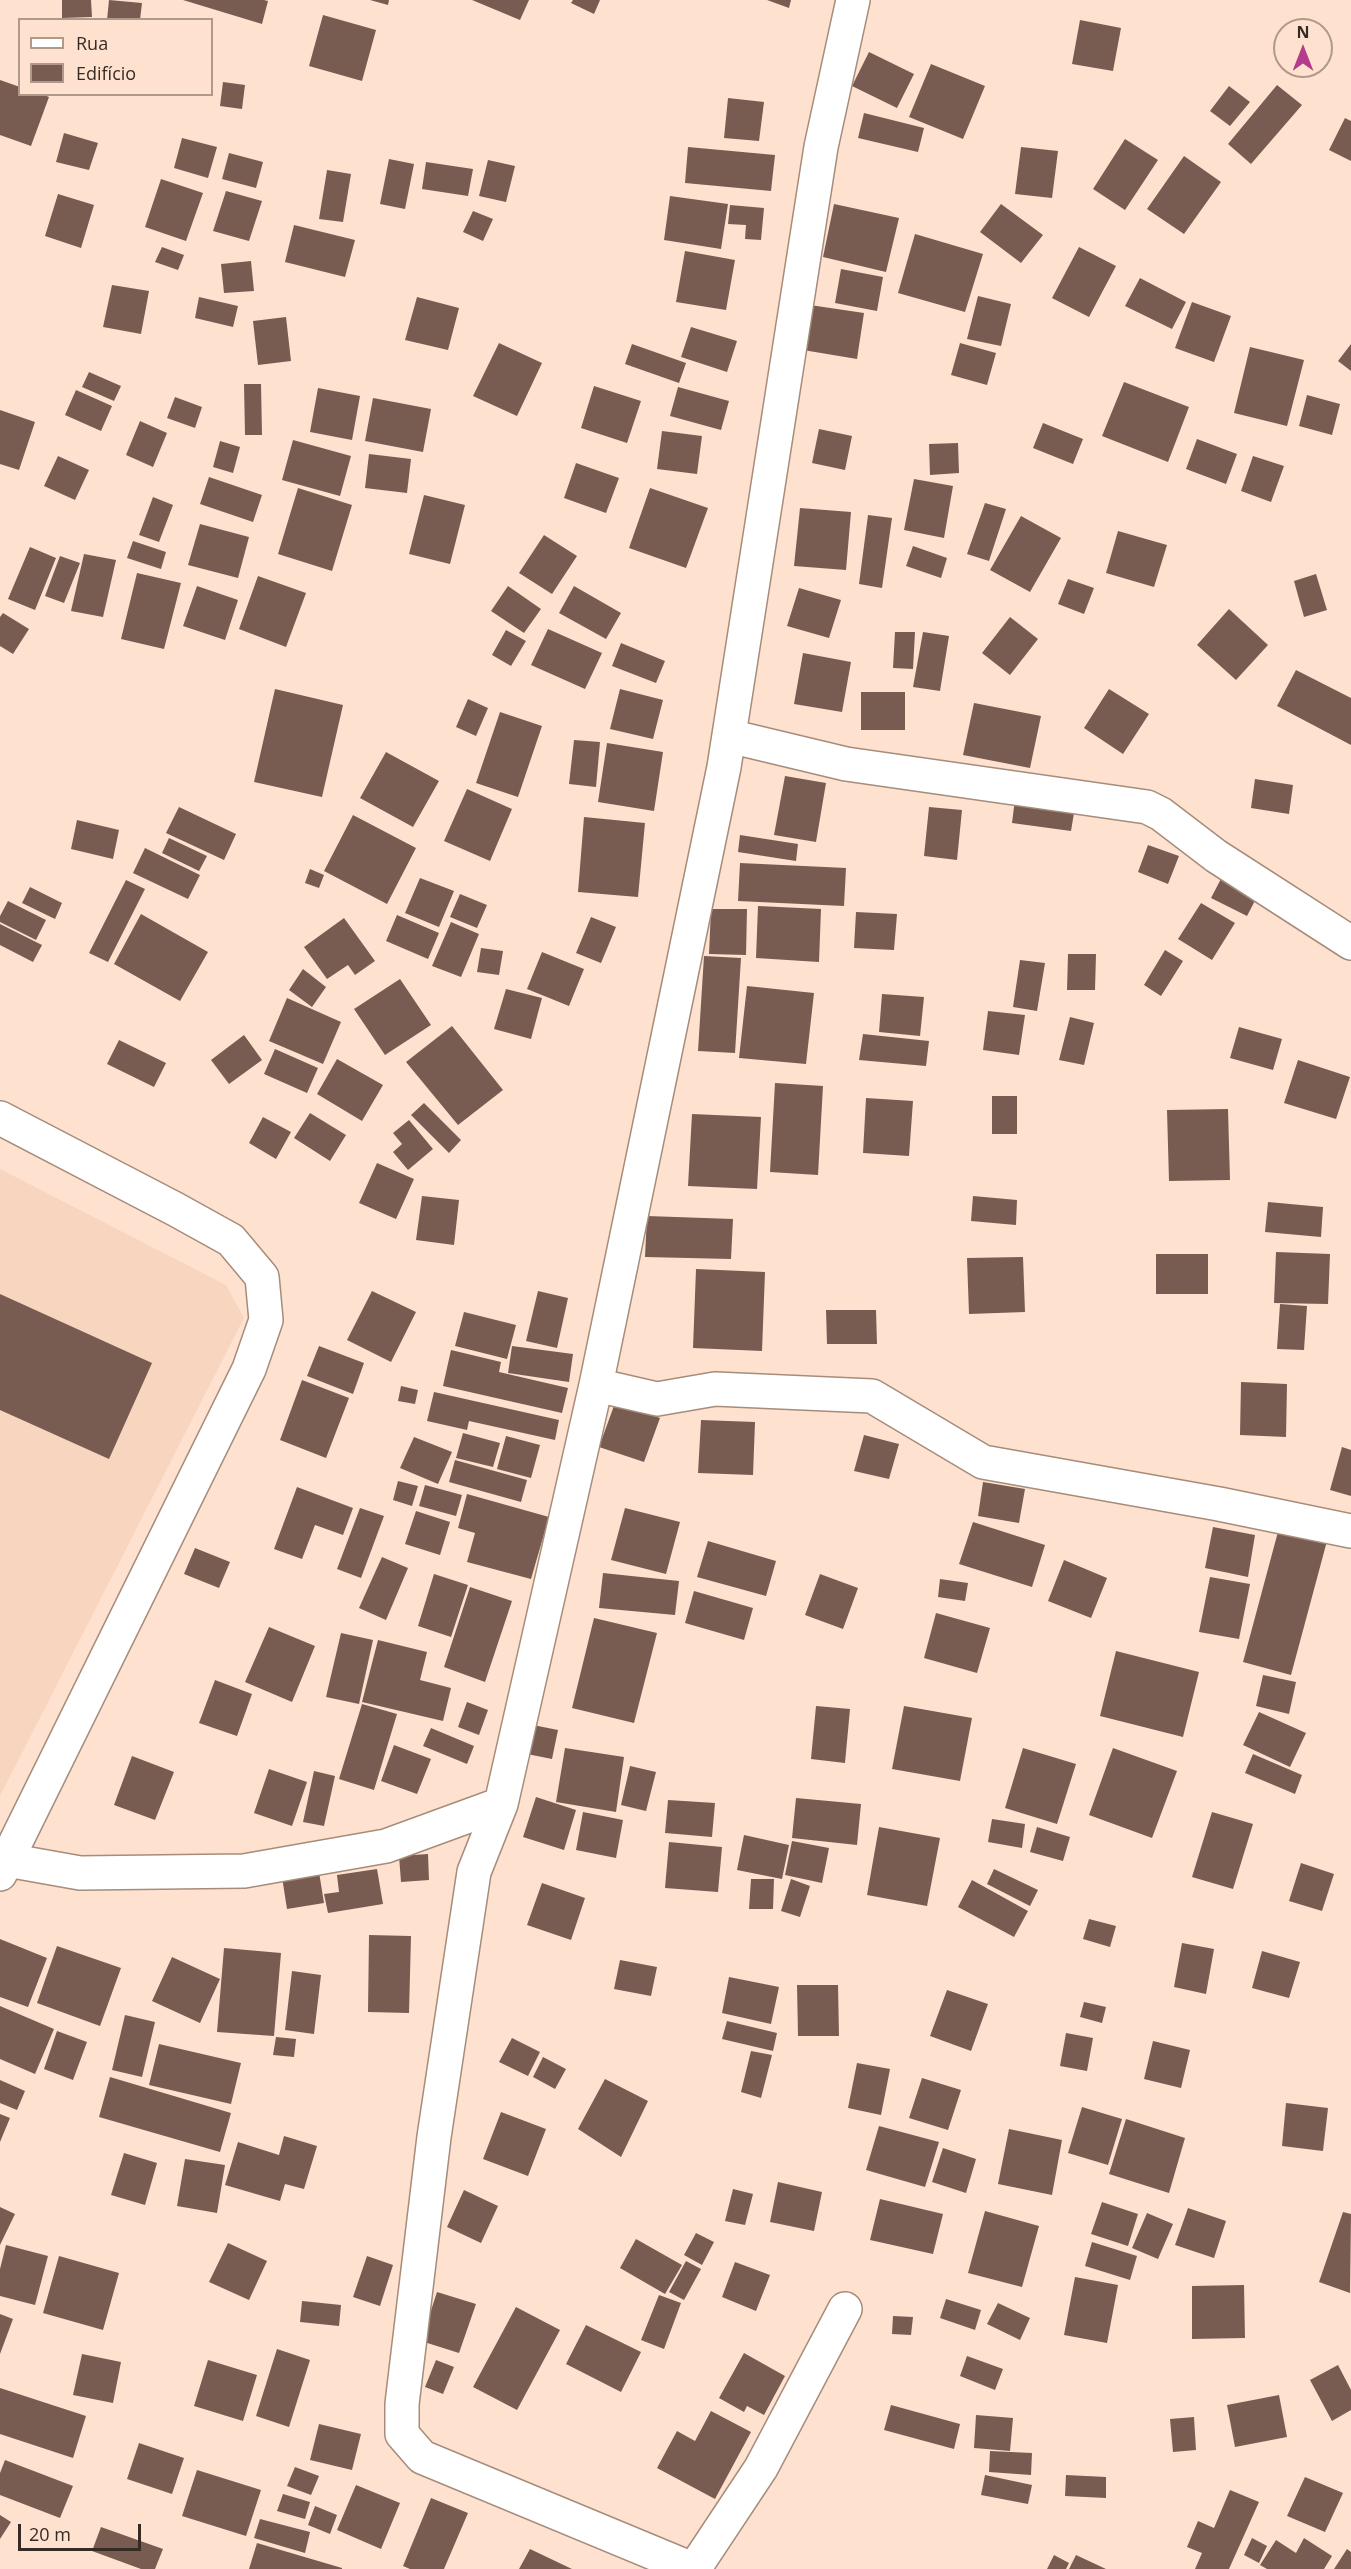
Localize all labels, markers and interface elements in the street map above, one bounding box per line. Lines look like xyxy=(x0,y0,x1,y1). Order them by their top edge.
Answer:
legend xyxy=(18,18,213,96)
north arrow xyxy=(1273,18,1333,78)
text: N xyxy=(1296,21,1310,43)
text: Rua xyxy=(76,31,108,55)
text: Edifício xyxy=(76,61,136,85)
scale bar xyxy=(21,2512,144,2550)
text: 20 m xyxy=(29,2522,71,2546)

